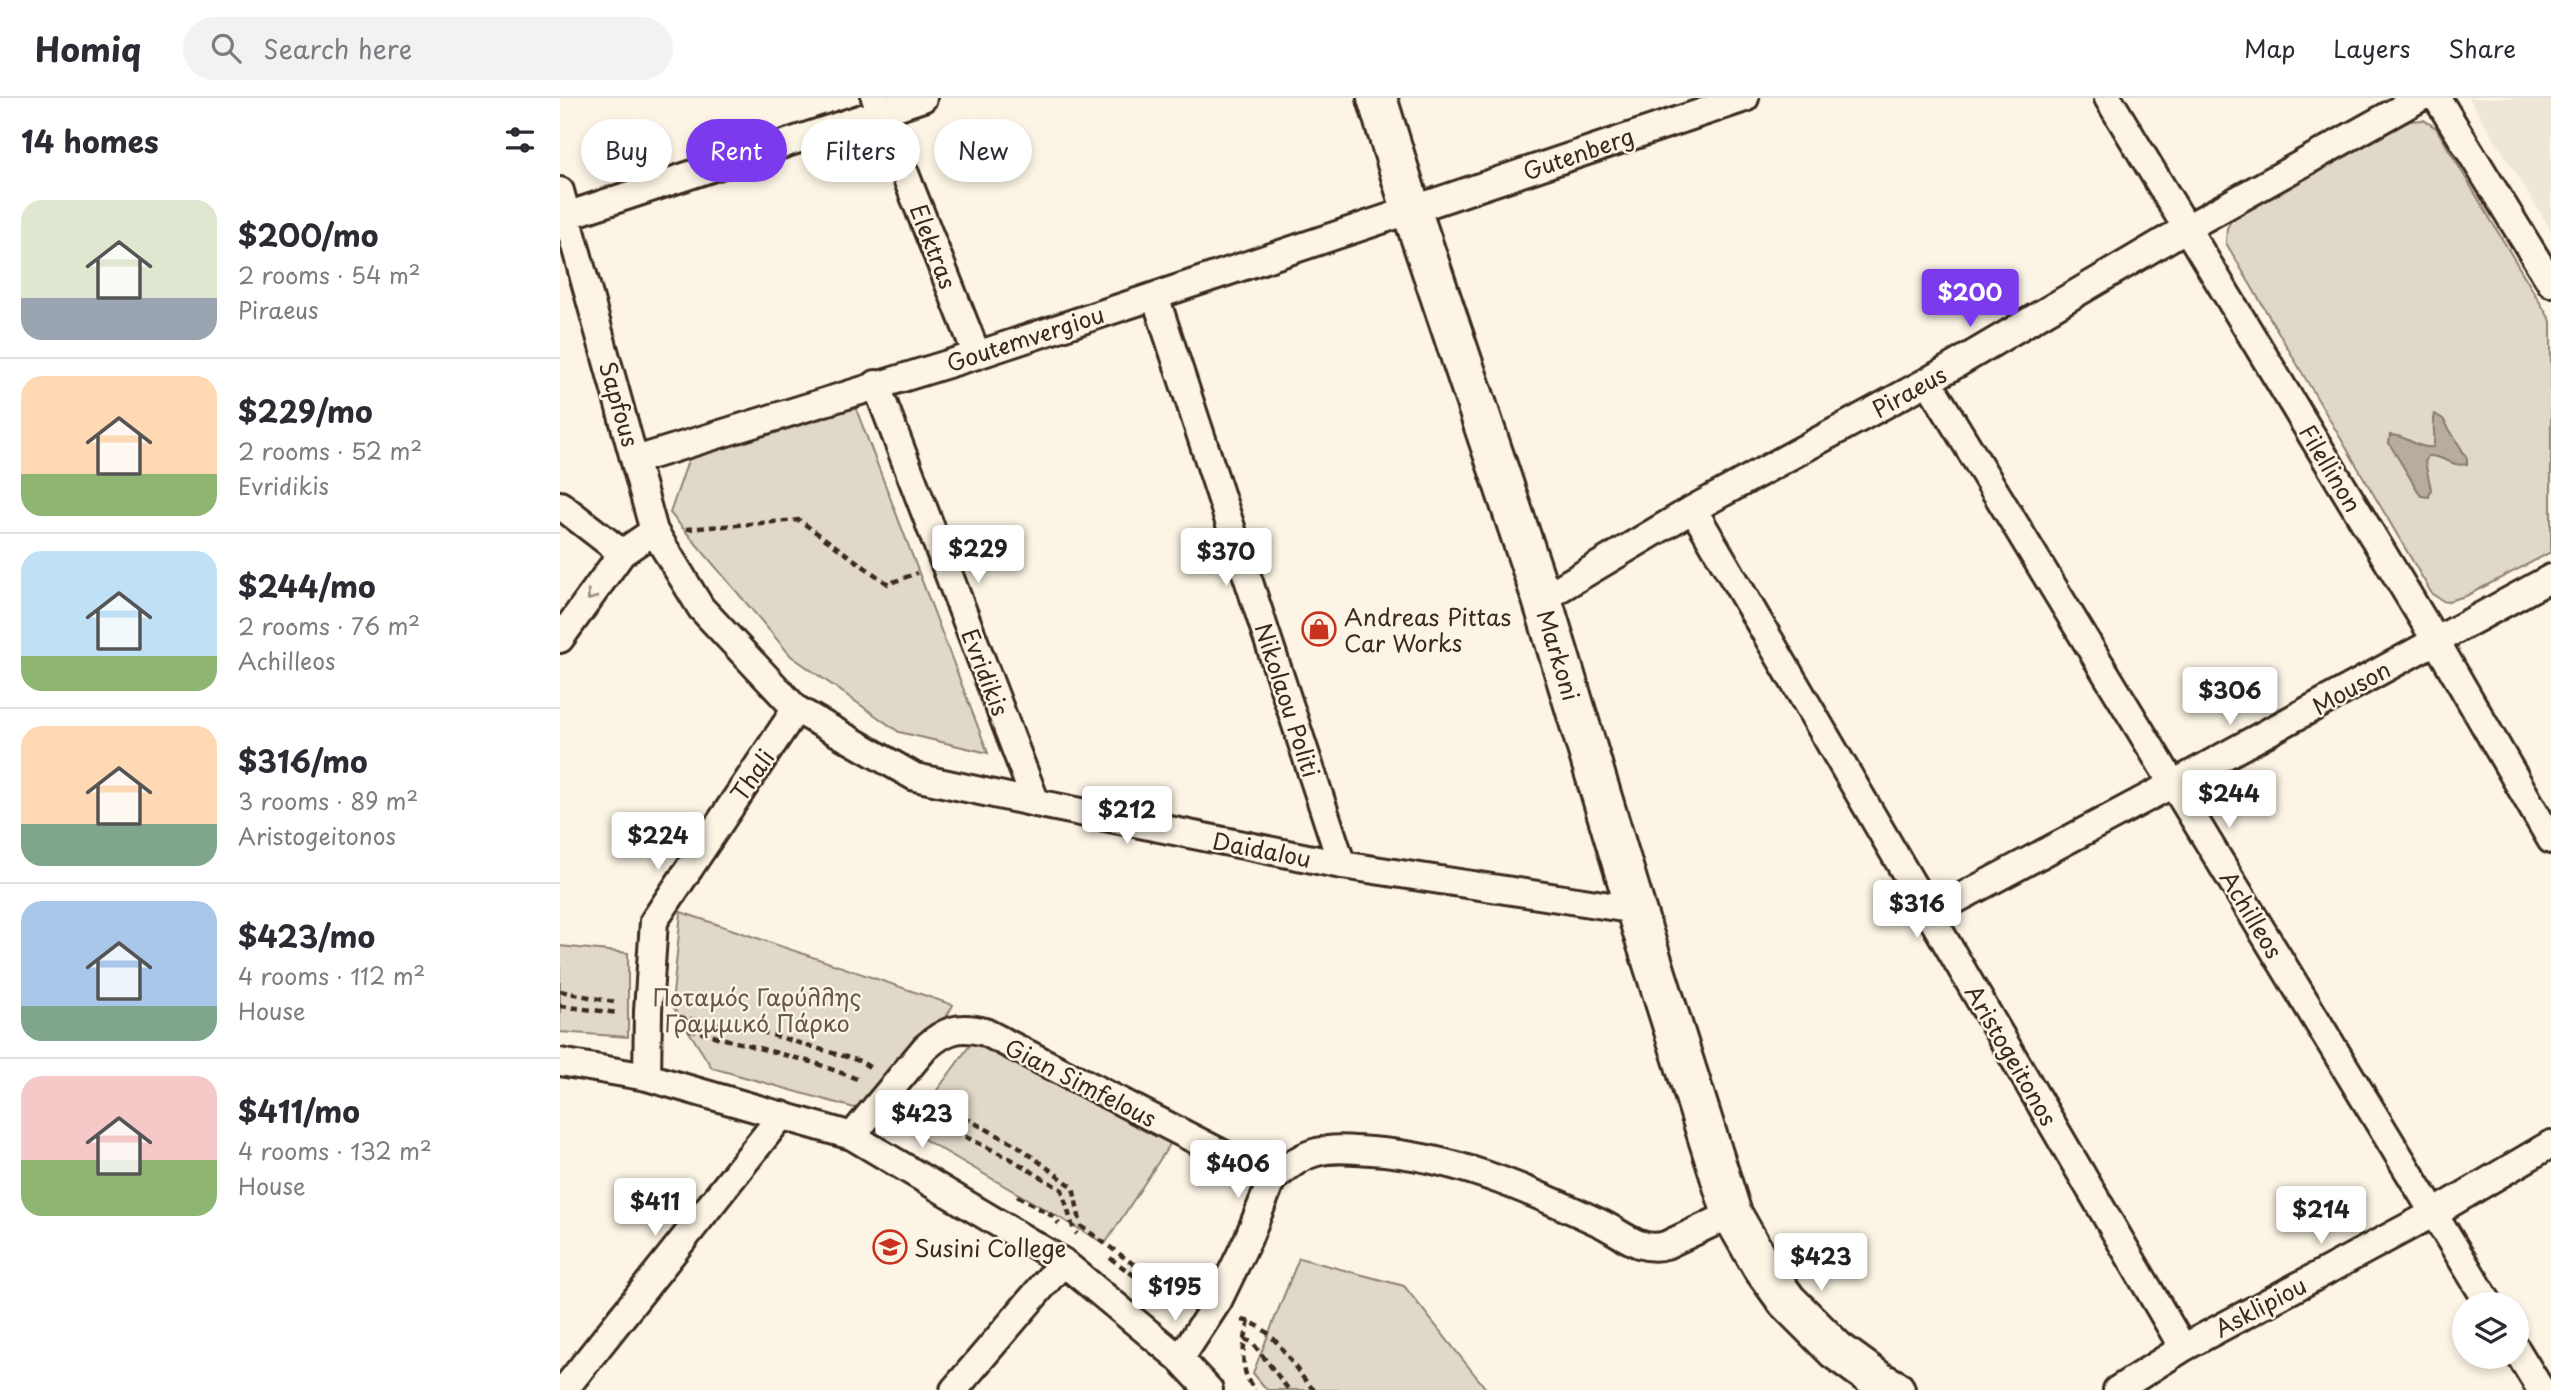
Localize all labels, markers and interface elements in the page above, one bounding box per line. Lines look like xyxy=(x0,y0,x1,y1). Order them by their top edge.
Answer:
search box xyxy=(183,17,673,80)
text: Homiq xyxy=(35,23,141,73)
icon: search xyxy=(207,29,245,67)
text: Search here xyxy=(263,29,412,68)
text: Map xyxy=(2244,30,2295,66)
text: Layers xyxy=(2333,30,2410,66)
text: Share xyxy=(2448,30,2516,66)
text: 14 homes xyxy=(21,118,159,163)
street label: Gutenberg xyxy=(1518,118,1638,188)
chip: Buy xyxy=(581,119,672,182)
chip: Rent xyxy=(686,119,787,182)
chip: Filters xyxy=(801,119,920,182)
chip: New xyxy=(934,119,1032,182)
icon: filters xyxy=(501,121,539,159)
street label: Elektras xyxy=(902,198,966,294)
text: $200/mo xyxy=(238,212,378,257)
icon: home xyxy=(77,228,161,312)
text: 2 rooms · 54 m² xyxy=(238,257,421,292)
pin: $200 xyxy=(1929,270,2011,329)
text: $200 xyxy=(1938,274,2002,309)
text: Piraeus xyxy=(238,292,318,327)
street label: Goutemvergiou xyxy=(942,296,1108,380)
street label: Piraeus xyxy=(1865,356,1953,426)
street label: Sapfous xyxy=(591,357,649,451)
text: $229/mo xyxy=(238,388,373,433)
icon: home xyxy=(77,404,161,488)
street label: Filellinon xyxy=(2291,417,2371,519)
text: 2 rooms · 52 m² xyxy=(238,433,422,468)
text: Evridikis xyxy=(238,468,329,503)
pin: $229 xyxy=(937,526,1019,585)
pin: $370 xyxy=(1185,528,1267,588)
text: $229 xyxy=(948,530,1008,565)
text: $370 xyxy=(1197,533,1255,568)
text: $244/mo xyxy=(238,563,376,608)
icon: home xyxy=(77,579,161,663)
one-way arrow xyxy=(587,588,599,601)
place label: Andreas Pittas Car Works xyxy=(1344,599,1511,660)
street label: Markoni xyxy=(1529,605,1589,705)
text: 2 rooms · 76 m² xyxy=(238,608,420,643)
shop icon: Andreas Pittas Car Works xyxy=(1300,610,1338,648)
street label: Nikolaou Politi xyxy=(1247,618,1329,782)
street label: Evridikis xyxy=(953,623,1019,721)
text: Achilleos xyxy=(238,643,335,678)
street label: Mouson xyxy=(2305,651,2397,723)
pin: $306 xyxy=(2189,668,2271,727)
text: $306 xyxy=(2198,672,2262,707)
text: $316/mo xyxy=(238,738,368,783)
street label: Thali xyxy=(722,742,782,808)
icon: home xyxy=(77,754,161,838)
pin: $244 xyxy=(2188,770,2270,830)
text: $244 xyxy=(2198,775,2260,810)
text: 3 rooms · 89 m² xyxy=(238,783,418,818)
pin: $212 xyxy=(1086,786,1168,846)
text: $212 xyxy=(1098,791,1156,826)
pin: $224 xyxy=(617,812,699,872)
text: $224 xyxy=(628,817,688,852)
text: Aristogeitonos xyxy=(238,818,396,853)
street label: Daidalou xyxy=(1210,822,1314,876)
street label: Achilleos xyxy=(2212,863,2292,965)
pin: $316 xyxy=(1876,880,1958,940)
text: $316 xyxy=(1889,885,1945,920)
text: $423/mo xyxy=(238,913,375,958)
icon: home xyxy=(77,929,161,1013)
text: 4 rooms · 112 m² xyxy=(238,958,425,993)
street label: Aristogeitonos xyxy=(1957,978,2067,1132)
park label: Ποταμός Γαρύλλης Γραμμικό Πάρκο xyxy=(652,979,862,1040)
text: House xyxy=(238,993,305,1028)
street label: Gian Simfelous xyxy=(999,1029,1163,1135)
text: $411/mo xyxy=(238,1088,360,1133)
pin: $423 xyxy=(881,1090,963,1150)
text: $423 xyxy=(891,1095,953,1130)
icon: home xyxy=(77,1104,161,1188)
text: 4 rooms · 132 m² xyxy=(238,1133,432,1168)
pin: $406 xyxy=(1197,1140,1279,1200)
text: $406 xyxy=(1206,1145,1270,1180)
text: House xyxy=(238,1168,305,1203)
pin: $411 xyxy=(614,1178,696,1238)
text: $411 xyxy=(630,1183,680,1218)
pin: $214 xyxy=(2280,1186,2362,1246)
text: $214 xyxy=(2292,1191,2350,1226)
school or university icon: Susini College xyxy=(871,1228,909,1266)
place label: Susini College xyxy=(914,1230,1066,1265)
pin: $423 xyxy=(1780,1234,1862,1293)
text: $423 xyxy=(1790,1238,1852,1273)
pin: $195 xyxy=(1134,1264,1216,1323)
street label: Asklipiou xyxy=(2208,1267,2312,1345)
text: $195 xyxy=(1148,1268,1202,1303)
map controls xyxy=(2452,1292,2529,1369)
button: layers xyxy=(2452,1292,2529,1369)

